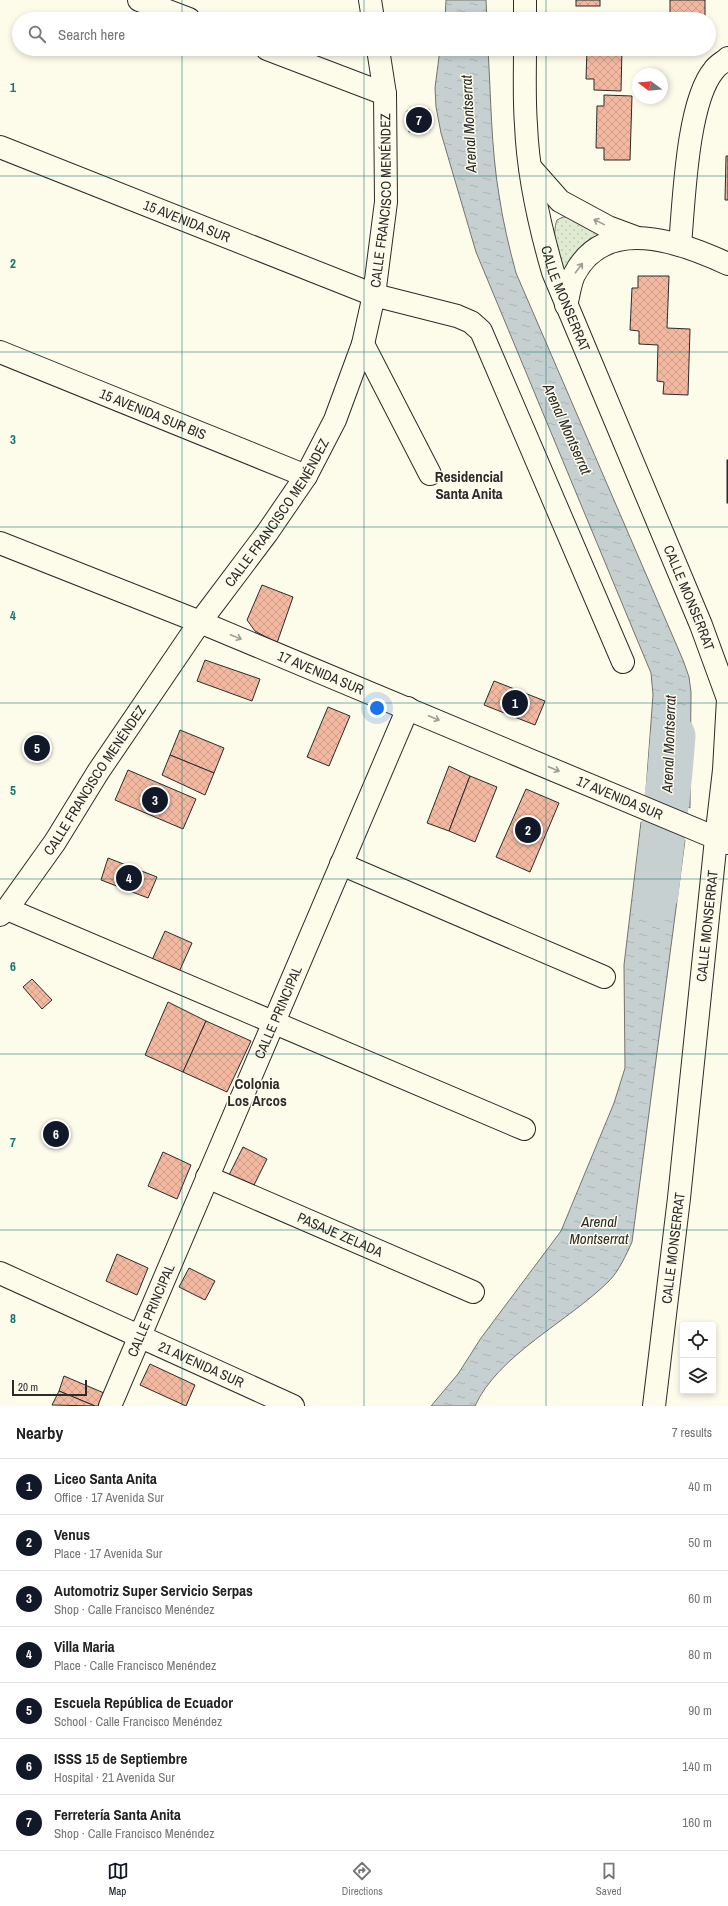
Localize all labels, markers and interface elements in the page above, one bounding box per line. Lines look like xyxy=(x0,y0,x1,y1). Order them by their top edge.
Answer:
search box xyxy=(12,12,716,56)
icon: search xyxy=(26,23,48,45)
text: Search here xyxy=(58,24,125,45)
north arrow xyxy=(632,68,668,104)
water label: Arenal Montserrat xyxy=(455,74,482,174)
text: 1 xyxy=(10,79,16,96)
pin: 7 xyxy=(406,105,432,135)
street label: CALLE FRANCISCO MENÉNDEZ xyxy=(366,113,395,289)
street label: 15 AVENIDA SUR xyxy=(141,196,233,246)
one-way arrow xyxy=(593,218,605,225)
street label: CALLE MONSERRAT xyxy=(537,244,594,354)
text: 2 xyxy=(10,255,16,272)
one-way arrow xyxy=(575,263,583,274)
water label: Arenal Montserrat xyxy=(538,379,597,478)
street label: 15 AVENIDA SUR BIS xyxy=(97,384,209,444)
text: 3 xyxy=(10,431,16,448)
street label: CALLE FRANCISCO MENÉNDEZ xyxy=(221,436,333,590)
district label: Residencial Santa Anita xyxy=(435,466,503,504)
street label: CALLE MONSERRAT xyxy=(660,542,719,653)
text: 4 xyxy=(10,607,16,624)
one-way arrow xyxy=(230,633,242,641)
street label: 17 AVENIDA SUR xyxy=(275,647,367,699)
pin: 1 xyxy=(502,688,528,718)
water label: Arenal Montserrat xyxy=(656,694,681,794)
your location xyxy=(367,698,387,718)
street label: CALLE FRANCISCO MENÉNDEZ xyxy=(39,702,150,859)
one-way arrow xyxy=(427,715,439,723)
pin: 5 xyxy=(24,733,50,763)
one-way arrow xyxy=(547,765,559,773)
street label: 17 AVENIDA SUR xyxy=(574,772,666,824)
text: 5 xyxy=(10,782,16,799)
pin: 3 xyxy=(142,785,168,815)
pin: 2 xyxy=(515,815,541,845)
pin: 4 xyxy=(116,863,142,893)
street label: CALLE MONSERRAT xyxy=(692,869,722,983)
text: 6 xyxy=(10,958,16,975)
street label: CALLE PRINCIPAL xyxy=(250,963,306,1062)
district label: Colonia Los Arcos xyxy=(227,1073,287,1111)
pin: 6 xyxy=(43,1119,69,1149)
text: 7 xyxy=(10,1134,16,1151)
street label: CALLE MONSERRAT xyxy=(657,1191,689,1305)
street label: PASAJE ZELADA xyxy=(295,1208,386,1261)
water label: Arenal Montserrat xyxy=(570,1211,629,1249)
street label: CALLE PRINCIPAL xyxy=(123,1261,179,1360)
text: 8 xyxy=(10,1310,16,1327)
map controls xyxy=(680,1322,716,1394)
button: locate xyxy=(680,1322,716,1358)
street label: 21 AVENIDA SUR xyxy=(156,1337,247,1392)
button: layers xyxy=(680,1358,716,1394)
scale bar xyxy=(12,1378,87,1397)
text: 20 m xyxy=(18,1380,38,1394)
text: Nearby xyxy=(16,1421,63,1444)
text: 7 results xyxy=(672,1424,712,1441)
text: Liceo Santa Anita xyxy=(54,1468,157,1489)
text: 1 xyxy=(26,1478,32,1495)
text: 40 m xyxy=(688,1478,712,1495)
text: Office · 17 Avenida Sur xyxy=(54,1489,164,1506)
text: Venus xyxy=(54,1524,90,1545)
text: 2 xyxy=(26,1534,32,1551)
text: 50 m xyxy=(688,1534,712,1551)
text: Place · 17 Avenida Sur xyxy=(54,1545,162,1562)
text: Automotriz Super Servicio Serpas xyxy=(54,1580,253,1601)
text: 3 xyxy=(26,1590,32,1607)
text: 60 m xyxy=(688,1590,712,1607)
text: Shop · Calle Francisco Menéndez xyxy=(54,1601,215,1618)
text: Villa Maria xyxy=(54,1636,115,1657)
text: 4 xyxy=(26,1646,32,1663)
text: 80 m xyxy=(688,1646,712,1663)
text: Place · Calle Francisco Menéndez xyxy=(54,1657,216,1674)
text: Escuela República de Ecuador xyxy=(54,1692,233,1713)
text: 5 xyxy=(26,1702,32,1719)
text: 90 m xyxy=(688,1702,712,1719)
text: School · Calle Francisco Menéndez xyxy=(54,1713,222,1730)
text: ISSS 15 de Septiembre xyxy=(54,1748,187,1769)
text: 6 xyxy=(26,1758,32,1775)
text: 140 m xyxy=(682,1758,712,1775)
text: Hospital · 21 Avenida Sur xyxy=(54,1769,175,1786)
text: Ferretería Santa Anita xyxy=(54,1804,181,1825)
text: 7 xyxy=(26,1814,32,1831)
text: 160 m xyxy=(682,1814,712,1831)
text: Shop · Calle Francisco Menéndez xyxy=(54,1825,215,1842)
tab: Map xyxy=(107,1860,129,1898)
tab: Directions xyxy=(342,1860,383,1898)
tab: Saved xyxy=(596,1860,621,1898)

